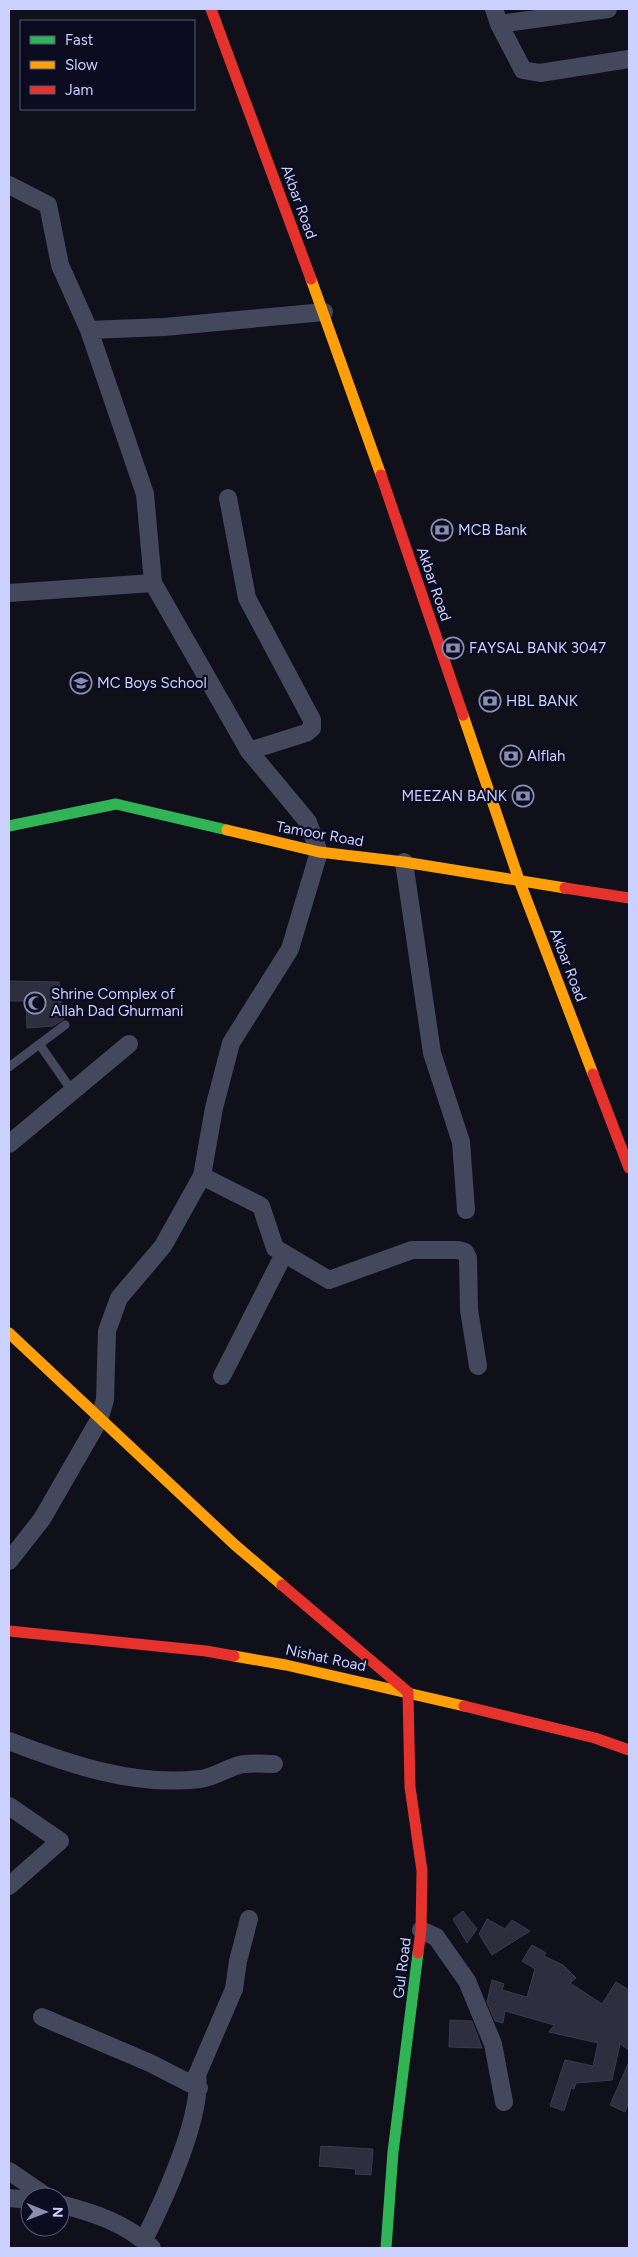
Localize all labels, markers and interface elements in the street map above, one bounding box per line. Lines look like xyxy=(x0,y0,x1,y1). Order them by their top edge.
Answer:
legend xyxy=(20,20,195,110)
text: Fast xyxy=(65,31,94,49)
text: Slow xyxy=(65,56,98,74)
text: Jam xyxy=(65,81,93,99)
street label: Akbar Road xyxy=(277,163,321,241)
bank icon: MCB Bank xyxy=(430,518,454,542)
place label: MCB Bank xyxy=(458,521,528,539)
street label: Akbar Road xyxy=(413,545,455,623)
bank icon: FAYSAL BANK 3047 xyxy=(441,636,465,660)
place label: FAYSAL BANK 3047 xyxy=(469,639,606,657)
school or university icon: MC Boys School xyxy=(69,671,93,695)
place label: MC Boys School xyxy=(97,674,207,692)
bank icon: HBL BANK xyxy=(478,689,502,713)
place label: HBL BANK xyxy=(506,692,579,710)
bank icon: Alflah xyxy=(499,744,523,768)
place label: Alflah xyxy=(527,747,565,765)
bank icon: MEEZAN BANK xyxy=(511,784,535,808)
place label: MEEZAN BANK xyxy=(401,787,508,805)
street label: Tamoor Road xyxy=(275,817,365,851)
street label: Akbar Road xyxy=(546,926,590,1004)
place label: Shrine Complex of Allah Dad Ghurmani xyxy=(51,985,183,1020)
mosque icon: Shrine Complex of Allah Dad Ghurmani xyxy=(23,991,47,1015)
street label: Nishat Road xyxy=(284,1641,368,1675)
street label: Gul Road xyxy=(389,1936,415,2000)
north arrow xyxy=(20,2187,70,2237)
text: N xyxy=(49,2207,66,2218)

